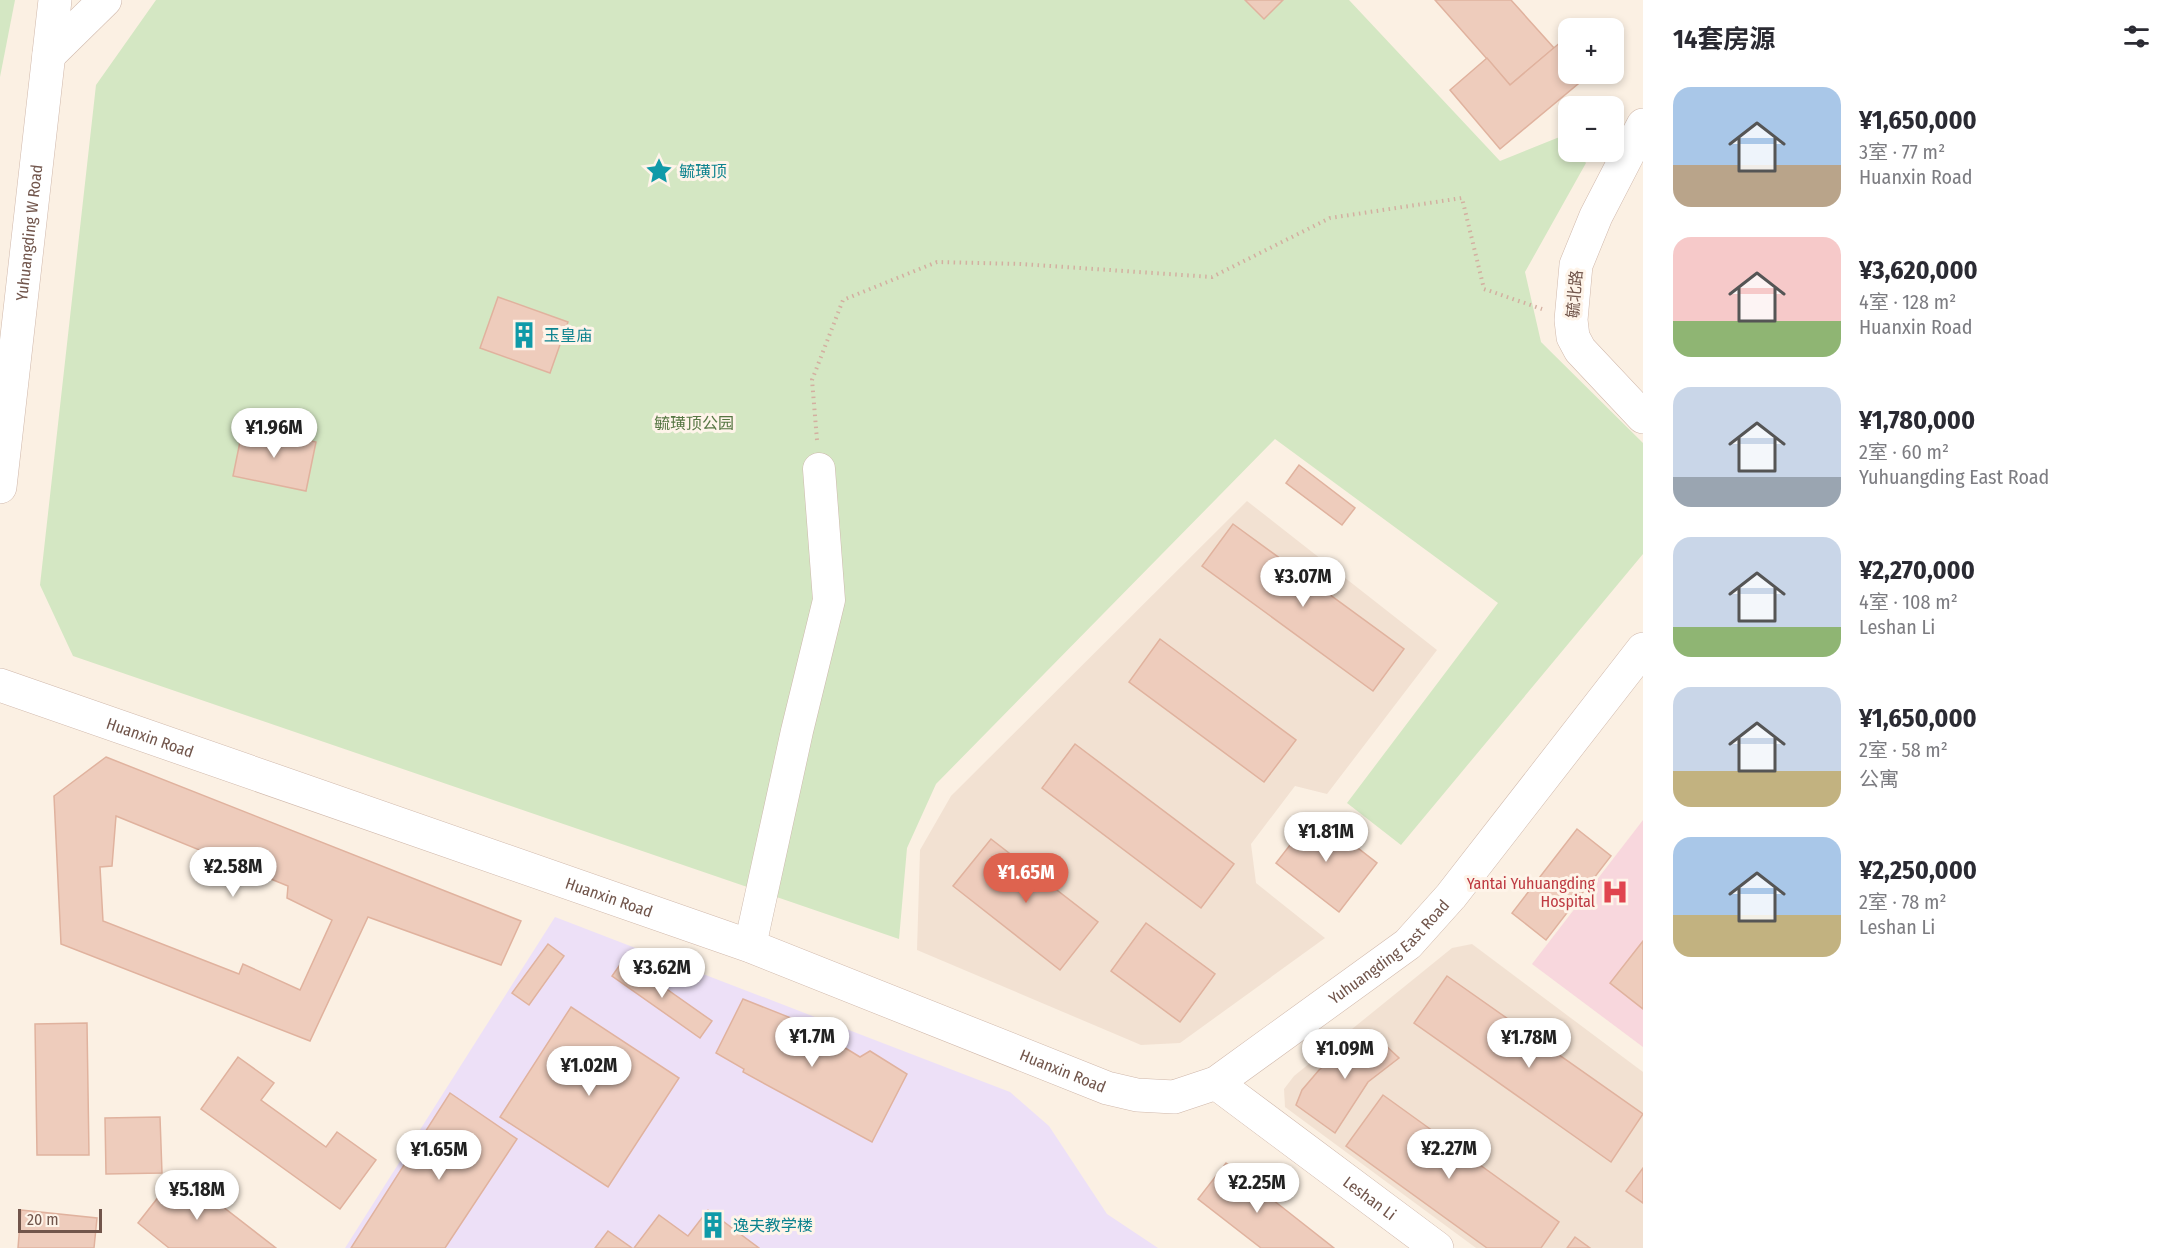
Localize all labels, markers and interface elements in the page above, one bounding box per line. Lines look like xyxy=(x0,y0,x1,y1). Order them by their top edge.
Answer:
map controls xyxy=(1558,18,1624,162)
button: + xyxy=(1558,18,1624,84)
icon: filters xyxy=(2120,20,2153,53)
text: 14套房源 xyxy=(1673,24,1775,55)
button: − xyxy=(1558,96,1624,162)
text: ¥1,650,000 xyxy=(1859,105,1977,136)
icon: home xyxy=(1721,111,1793,183)
text: 3室 · 77 m² xyxy=(1859,140,1945,164)
place icon: 毓璜顶 xyxy=(644,156,674,186)
place label: 毓璜顶 xyxy=(679,162,727,181)
street label: Yuhuangding W Road xyxy=(12,163,46,302)
text: Huanxin Road xyxy=(1859,165,1972,189)
text: ¥3,620,000 xyxy=(1859,255,1978,286)
icon: home xyxy=(1721,261,1793,333)
street label: 毓北路 xyxy=(1563,269,1586,319)
text: 4室 · 128 m² xyxy=(1859,290,1956,314)
text: Huanxin Road xyxy=(1859,315,1972,339)
building icon: 玉皇庙 xyxy=(509,320,539,350)
place label: 玉皇庙 xyxy=(544,326,592,345)
text: ¥1,780,000 xyxy=(1859,405,1975,436)
pin: ¥1.96M xyxy=(225,408,323,459)
icon: home xyxy=(1721,411,1793,483)
park label: 毓璜顶公园 xyxy=(654,414,734,433)
text: ¥1.96M xyxy=(245,415,303,439)
text: 2室 · 60 m² xyxy=(1859,440,1949,464)
text: Yuhuangding East Road xyxy=(1859,465,2049,489)
text: ¥2,270,000 xyxy=(1859,555,1975,586)
pin: ¥3.07M xyxy=(1254,557,1352,608)
icon: home xyxy=(1721,561,1793,633)
text: ¥3.07M xyxy=(1274,564,1332,588)
text: 4室 · 108 m² xyxy=(1859,590,1958,614)
text: Leshan Li xyxy=(1859,615,1935,639)
text: ¥1,650,000 xyxy=(1859,703,1977,734)
icon: home xyxy=(1721,711,1793,783)
street label: Huanxin Road xyxy=(104,714,196,762)
text: 2室 · 58 m² xyxy=(1859,738,1948,762)
text: 公寓 xyxy=(1859,767,1899,791)
pin: ¥1.81M xyxy=(1277,812,1375,863)
text: ¥1.81M xyxy=(1298,819,1354,843)
pin: ¥2.58M xyxy=(184,847,282,898)
pin: ¥1.65M xyxy=(977,853,1075,904)
text: ¥2.58M xyxy=(204,854,262,878)
text: ¥2,250,000 xyxy=(1859,855,1977,886)
text: ¥1.65M xyxy=(997,860,1055,884)
icon: home xyxy=(1721,861,1793,933)
street label: Huanxin Road xyxy=(563,874,655,921)
place label: Yantai Yuhuangding Hospital xyxy=(1467,874,1595,911)
hospital icon: Yantai Yuhuangding Hospital xyxy=(1600,877,1630,907)
text: 2室 · 78 m² xyxy=(1859,890,1946,914)
street label: Yuhuangding East Road xyxy=(1325,896,1453,1008)
text: Leshan Li xyxy=(1859,915,1935,939)
pin: ¥3.62M xyxy=(613,948,711,999)
text: ¥3.62M xyxy=(633,955,691,979)
pin: ¥1.7M xyxy=(770,1017,854,1068)
pin: ¥1.78M xyxy=(1480,1018,1578,1069)
text: ¥1.7M xyxy=(789,1024,835,1048)
text: ¥1.78M xyxy=(1501,1025,1557,1049)
pin: ¥1.09M xyxy=(1296,1029,1394,1080)
text: ¥1.09M xyxy=(1316,1036,1374,1060)
street label: Huanxin Road xyxy=(1017,1045,1109,1097)
pin: ¥1.02M xyxy=(540,1046,638,1097)
text: ¥1.02M xyxy=(561,1053,617,1077)
pin: ¥2.27M xyxy=(1400,1129,1498,1180)
pin: ¥1.65M xyxy=(390,1130,488,1181)
text: ¥2.27M xyxy=(1421,1136,1477,1160)
text: ¥1.65M xyxy=(410,1137,468,1161)
pin: ¥2.25M xyxy=(1208,1163,1306,1214)
pin: ¥5.18M xyxy=(148,1170,246,1221)
text: ¥2.25M xyxy=(1228,1170,1286,1194)
street label: Leshan Li xyxy=(1339,1172,1400,1224)
text: ¥5.18M xyxy=(169,1177,225,1201)
scale bar xyxy=(18,1206,102,1234)
text: 20 m xyxy=(27,1210,58,1229)
building icon: 逸夫教学楼 xyxy=(698,1210,728,1240)
place label: 逸夫教学楼 xyxy=(733,1216,813,1235)

